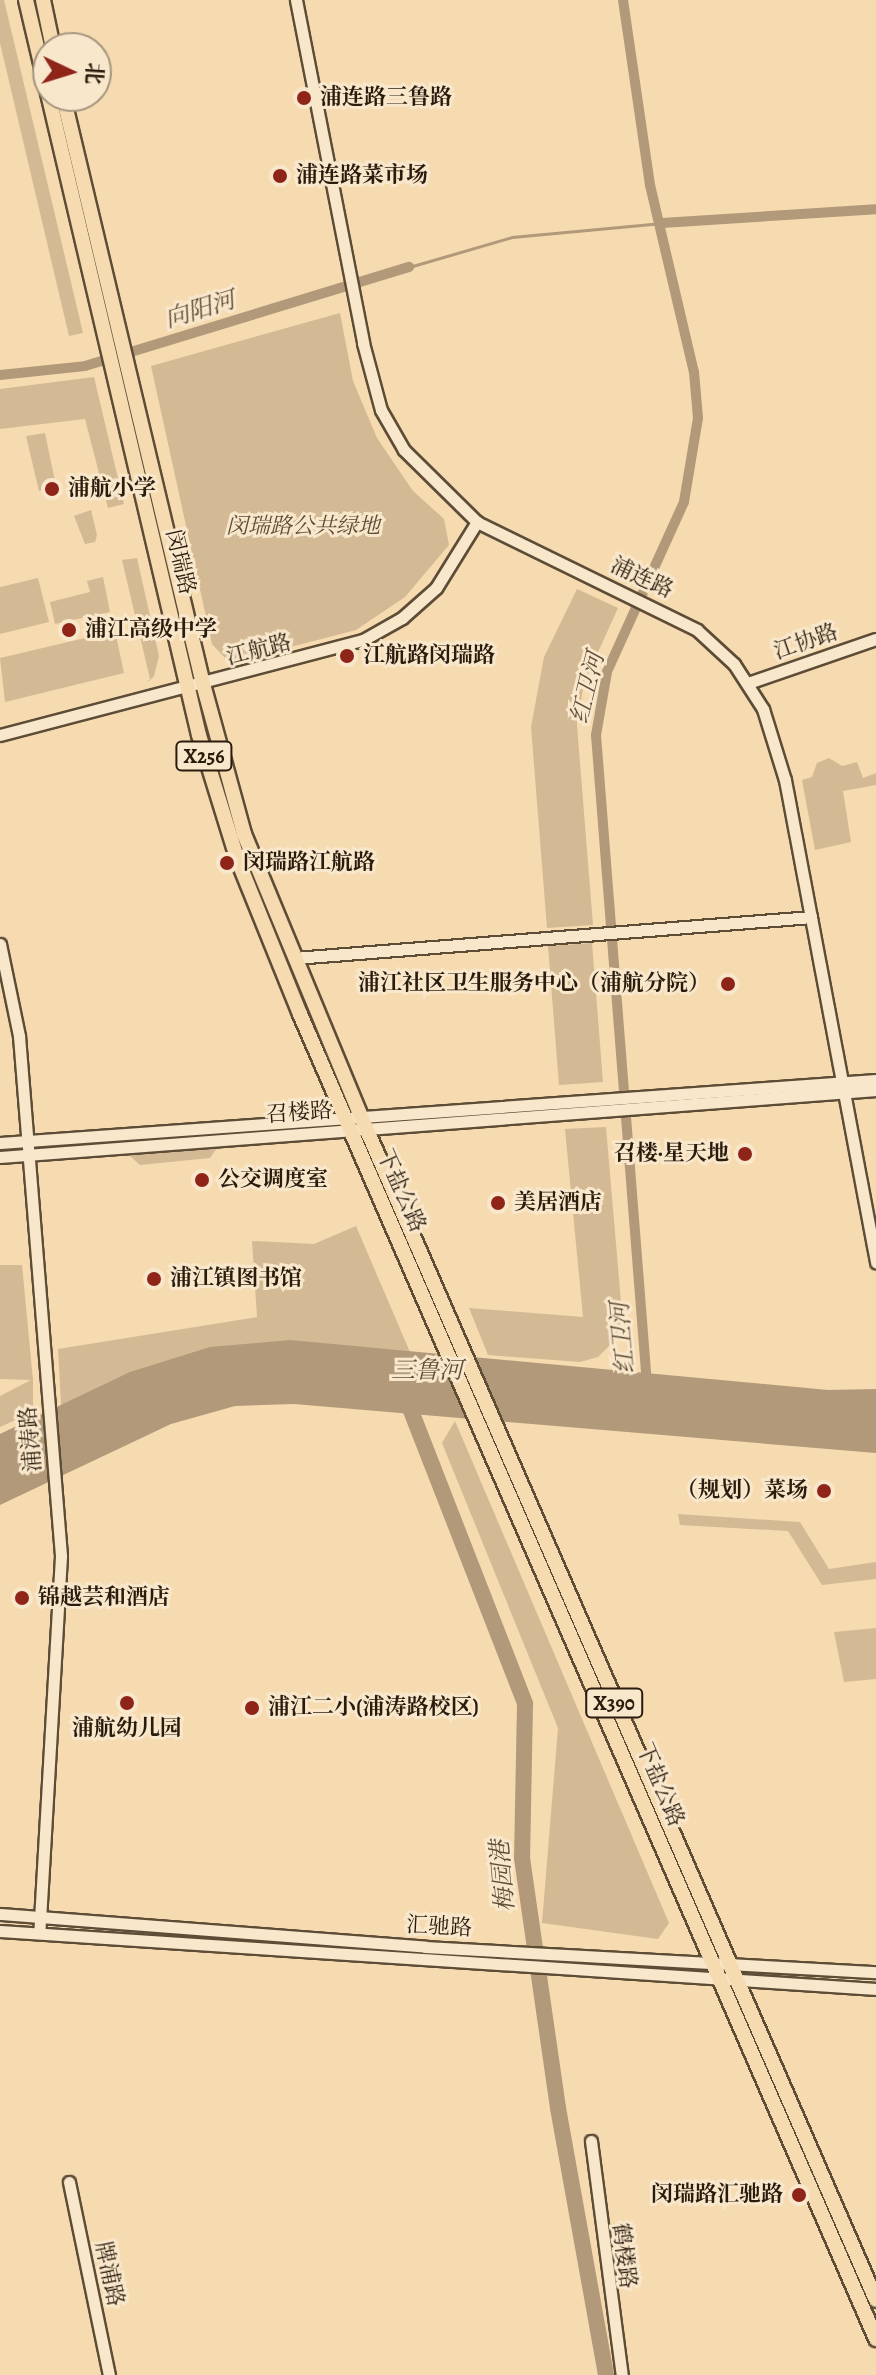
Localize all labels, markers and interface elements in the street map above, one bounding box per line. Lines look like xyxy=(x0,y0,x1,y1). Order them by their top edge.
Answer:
north arrow xyxy=(32,32,112,112)
text: 北 xyxy=(78,61,110,86)
place label: 浦连路三鲁路 xyxy=(320,85,452,111)
marker: 浦连路三鲁路 xyxy=(295,89,313,107)
place label: 浦连路菜市场 xyxy=(296,163,428,189)
marker: 浦连路菜市场 xyxy=(271,167,289,185)
water label: 向阳河 xyxy=(161,286,239,334)
place label: 浦航小学 xyxy=(68,476,156,502)
marker: 浦航小学 xyxy=(43,480,61,498)
park label: 闵瑞路公共绿地 xyxy=(226,514,380,540)
street label: 闵瑞路 xyxy=(160,527,200,597)
street label: 浦连路 xyxy=(607,552,677,604)
place label: 浦江高级中学 xyxy=(85,617,217,643)
street label: 江协路 xyxy=(771,619,841,665)
marker: 浦江高级中学 xyxy=(60,621,78,639)
street label: 江航路 xyxy=(224,629,294,671)
place label: 江航路闵瑞路 xyxy=(363,643,495,669)
marker: 江航路闵瑞路 xyxy=(338,647,356,665)
water label: 红卫河 xyxy=(565,650,611,726)
road number: X256 xyxy=(174,740,234,772)
place label: 闵瑞路江航路 xyxy=(243,850,375,876)
marker: 闵瑞路江航路 xyxy=(218,854,236,872)
place label: 浦江社区卫生服务中心（浦航分院） xyxy=(358,971,710,997)
marker: 浦江社区卫生服务中心（浦航分院） xyxy=(717,973,739,995)
street label: 召楼路 xyxy=(265,1098,333,1128)
place label: 召楼·星天地 xyxy=(614,1141,729,1167)
street label: 下盐公路 xyxy=(371,1145,431,1237)
marker: 召楼·星天地 xyxy=(736,1145,754,1163)
place label: 公交调度室 xyxy=(218,1167,328,1193)
marker: 公交调度室 xyxy=(193,1171,211,1189)
place label: 美居酒店 xyxy=(514,1190,602,1216)
marker: 美居酒店 xyxy=(489,1194,507,1212)
place label: 浦江镇图书馆 xyxy=(170,1266,302,1292)
marker: 浦江镇图书馆 xyxy=(145,1270,163,1288)
water label: 红卫河 xyxy=(606,1301,640,1375)
water label: 三鲁河 xyxy=(391,1357,463,1385)
street label: 浦涛路 xyxy=(15,1405,47,1473)
place label: （规划）菜场 xyxy=(676,1478,808,1504)
marker: （规划）菜场 xyxy=(815,1482,833,1500)
place label: 锦越芸和酒店 xyxy=(38,1585,170,1611)
marker: 锦越芸和酒店 xyxy=(13,1589,31,1607)
road number: X390 xyxy=(584,1687,644,1719)
marker: 浦航幼儿园 xyxy=(118,1694,136,1712)
place label: 浦江二小(浦涛路校区) xyxy=(268,1695,479,1721)
marker: 浦江二小(浦涛路校区) xyxy=(243,1699,261,1717)
place label: 浦航幼儿园 xyxy=(72,1716,182,1742)
street label: 下盐公路 xyxy=(631,1739,689,1831)
water label: 梅园港 xyxy=(486,1839,520,1913)
street label: 汇驰路 xyxy=(405,1912,473,1942)
place label: 闵瑞路汇驰路 xyxy=(651,2182,783,2208)
marker: 闵瑞路汇驰路 xyxy=(790,2186,808,2204)
street label: 鹤楼路 xyxy=(607,2222,641,2290)
street label: 牌浦路 xyxy=(89,2239,129,2309)

